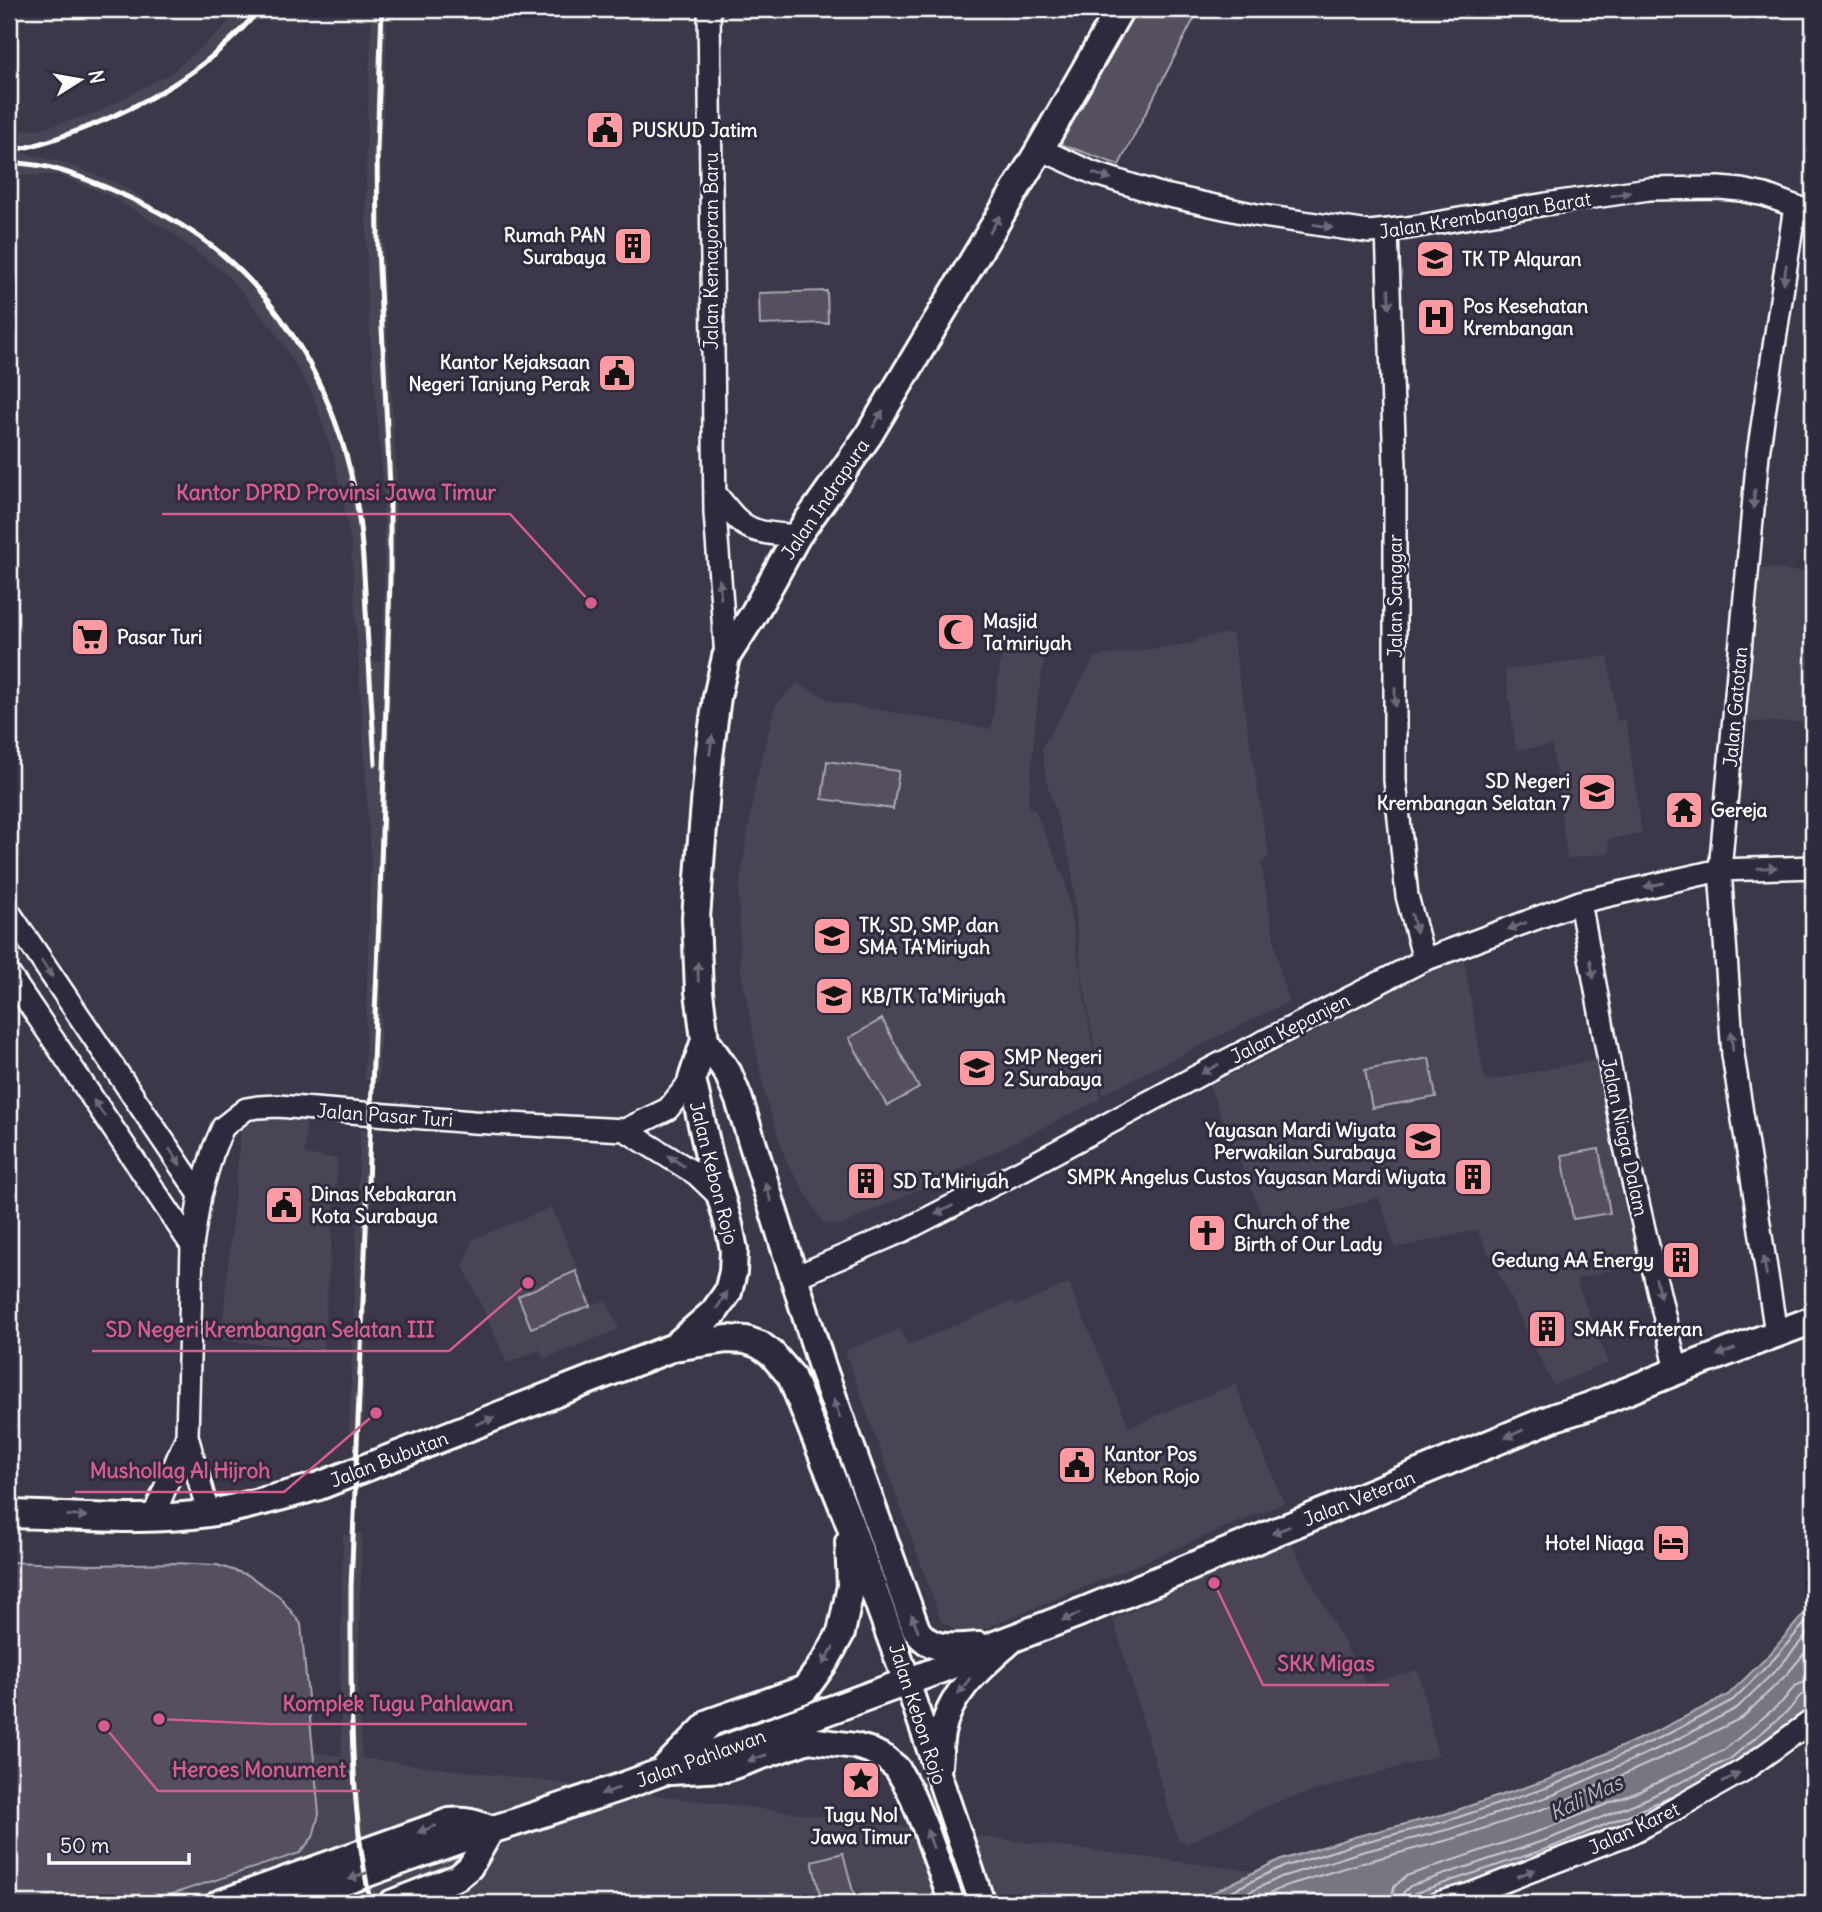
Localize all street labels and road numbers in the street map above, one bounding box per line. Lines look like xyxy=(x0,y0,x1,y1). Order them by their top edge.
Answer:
street label: Jalan Kemayoran Baru xyxy=(699,152,723,350)
street label: Jalan Krembangan Barat xyxy=(1377,186,1593,244)
street label: Jalan Indrapura xyxy=(776,434,874,564)
street label: Jalan Sanggar xyxy=(1383,534,1407,658)
street label: Jalan Gatotan xyxy=(1718,646,1752,768)
street label: Jalan Kepanjen xyxy=(1226,988,1354,1068)
street label: Jalan Niaga Dalam xyxy=(1597,1056,1653,1218)
street label: Jalan Pasar Turi xyxy=(316,1098,454,1132)
street label: Jalan Kebon Rojo xyxy=(685,1099,743,1247)
street label: Jalan Bubutan xyxy=(327,1425,451,1493)
street label: Jalan Veteran xyxy=(1300,1465,1418,1531)
street label: Jalan Kebon Rojo xyxy=(884,1640,952,1788)
street label: Jalan Pahlawan xyxy=(633,1724,769,1792)
street label: Jalan Karet xyxy=(1585,1797,1683,1859)

